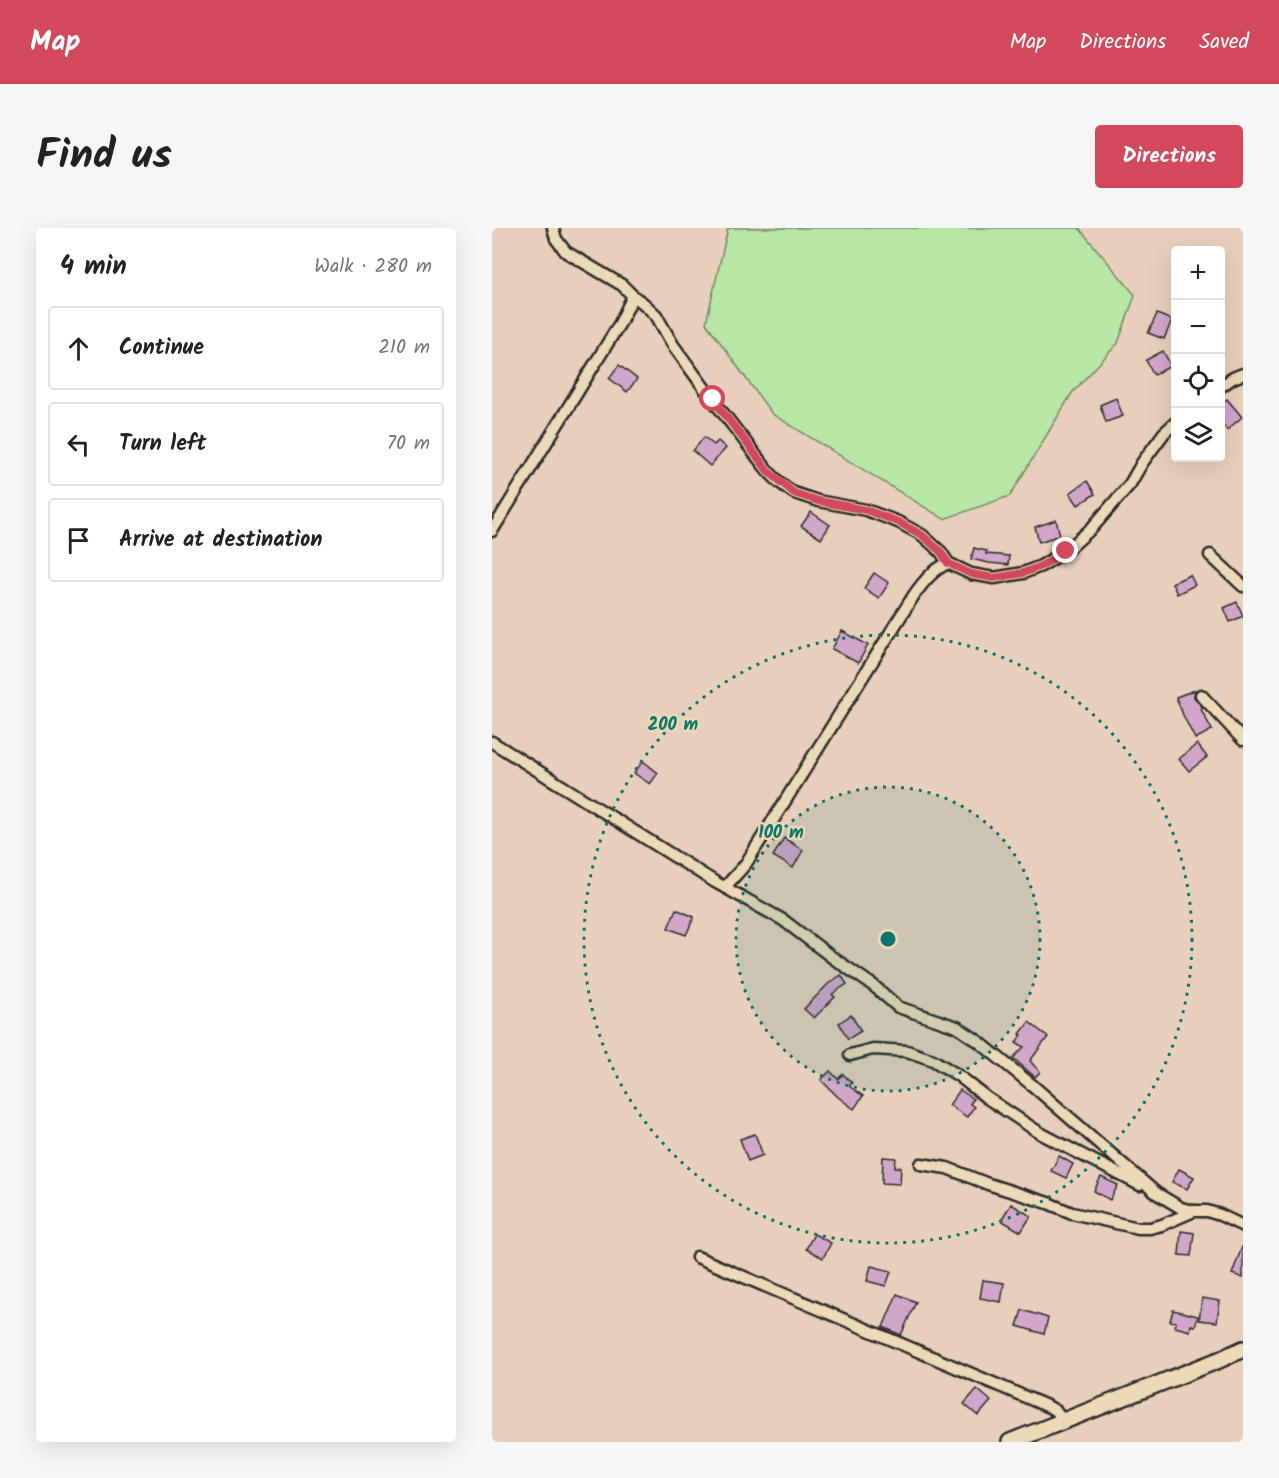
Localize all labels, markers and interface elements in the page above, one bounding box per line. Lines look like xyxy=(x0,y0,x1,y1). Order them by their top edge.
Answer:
text: Map xyxy=(30,20,81,65)
text: Map xyxy=(1010,26,1046,59)
text: Directions xyxy=(1079,26,1166,59)
text: Saved xyxy=(1199,26,1249,59)
text: Find us xyxy=(36,123,172,190)
button: Directions xyxy=(1095,125,1243,188)
text: 4 min xyxy=(60,246,127,288)
map controls xyxy=(1171,246,1225,462)
button: + xyxy=(1171,246,1225,300)
text: Walk · 280 m xyxy=(314,251,432,283)
button: − xyxy=(1171,300,1225,354)
text: Continue xyxy=(119,331,204,366)
icon: ahead xyxy=(62,332,95,365)
text: 210 m xyxy=(378,332,430,364)
button: locate xyxy=(1171,354,1225,408)
route start xyxy=(699,385,725,411)
button: layers xyxy=(1171,408,1225,462)
text: Turn left xyxy=(119,427,206,462)
icon: left xyxy=(62,428,95,461)
text: 70 m xyxy=(387,428,430,460)
text: Arrive at destination xyxy=(119,523,322,558)
icon: arrive xyxy=(62,524,95,557)
route end xyxy=(1052,537,1078,563)
text: 200 m xyxy=(648,711,699,740)
text: 100 m xyxy=(758,819,804,848)
centre of rings xyxy=(878,929,898,949)

